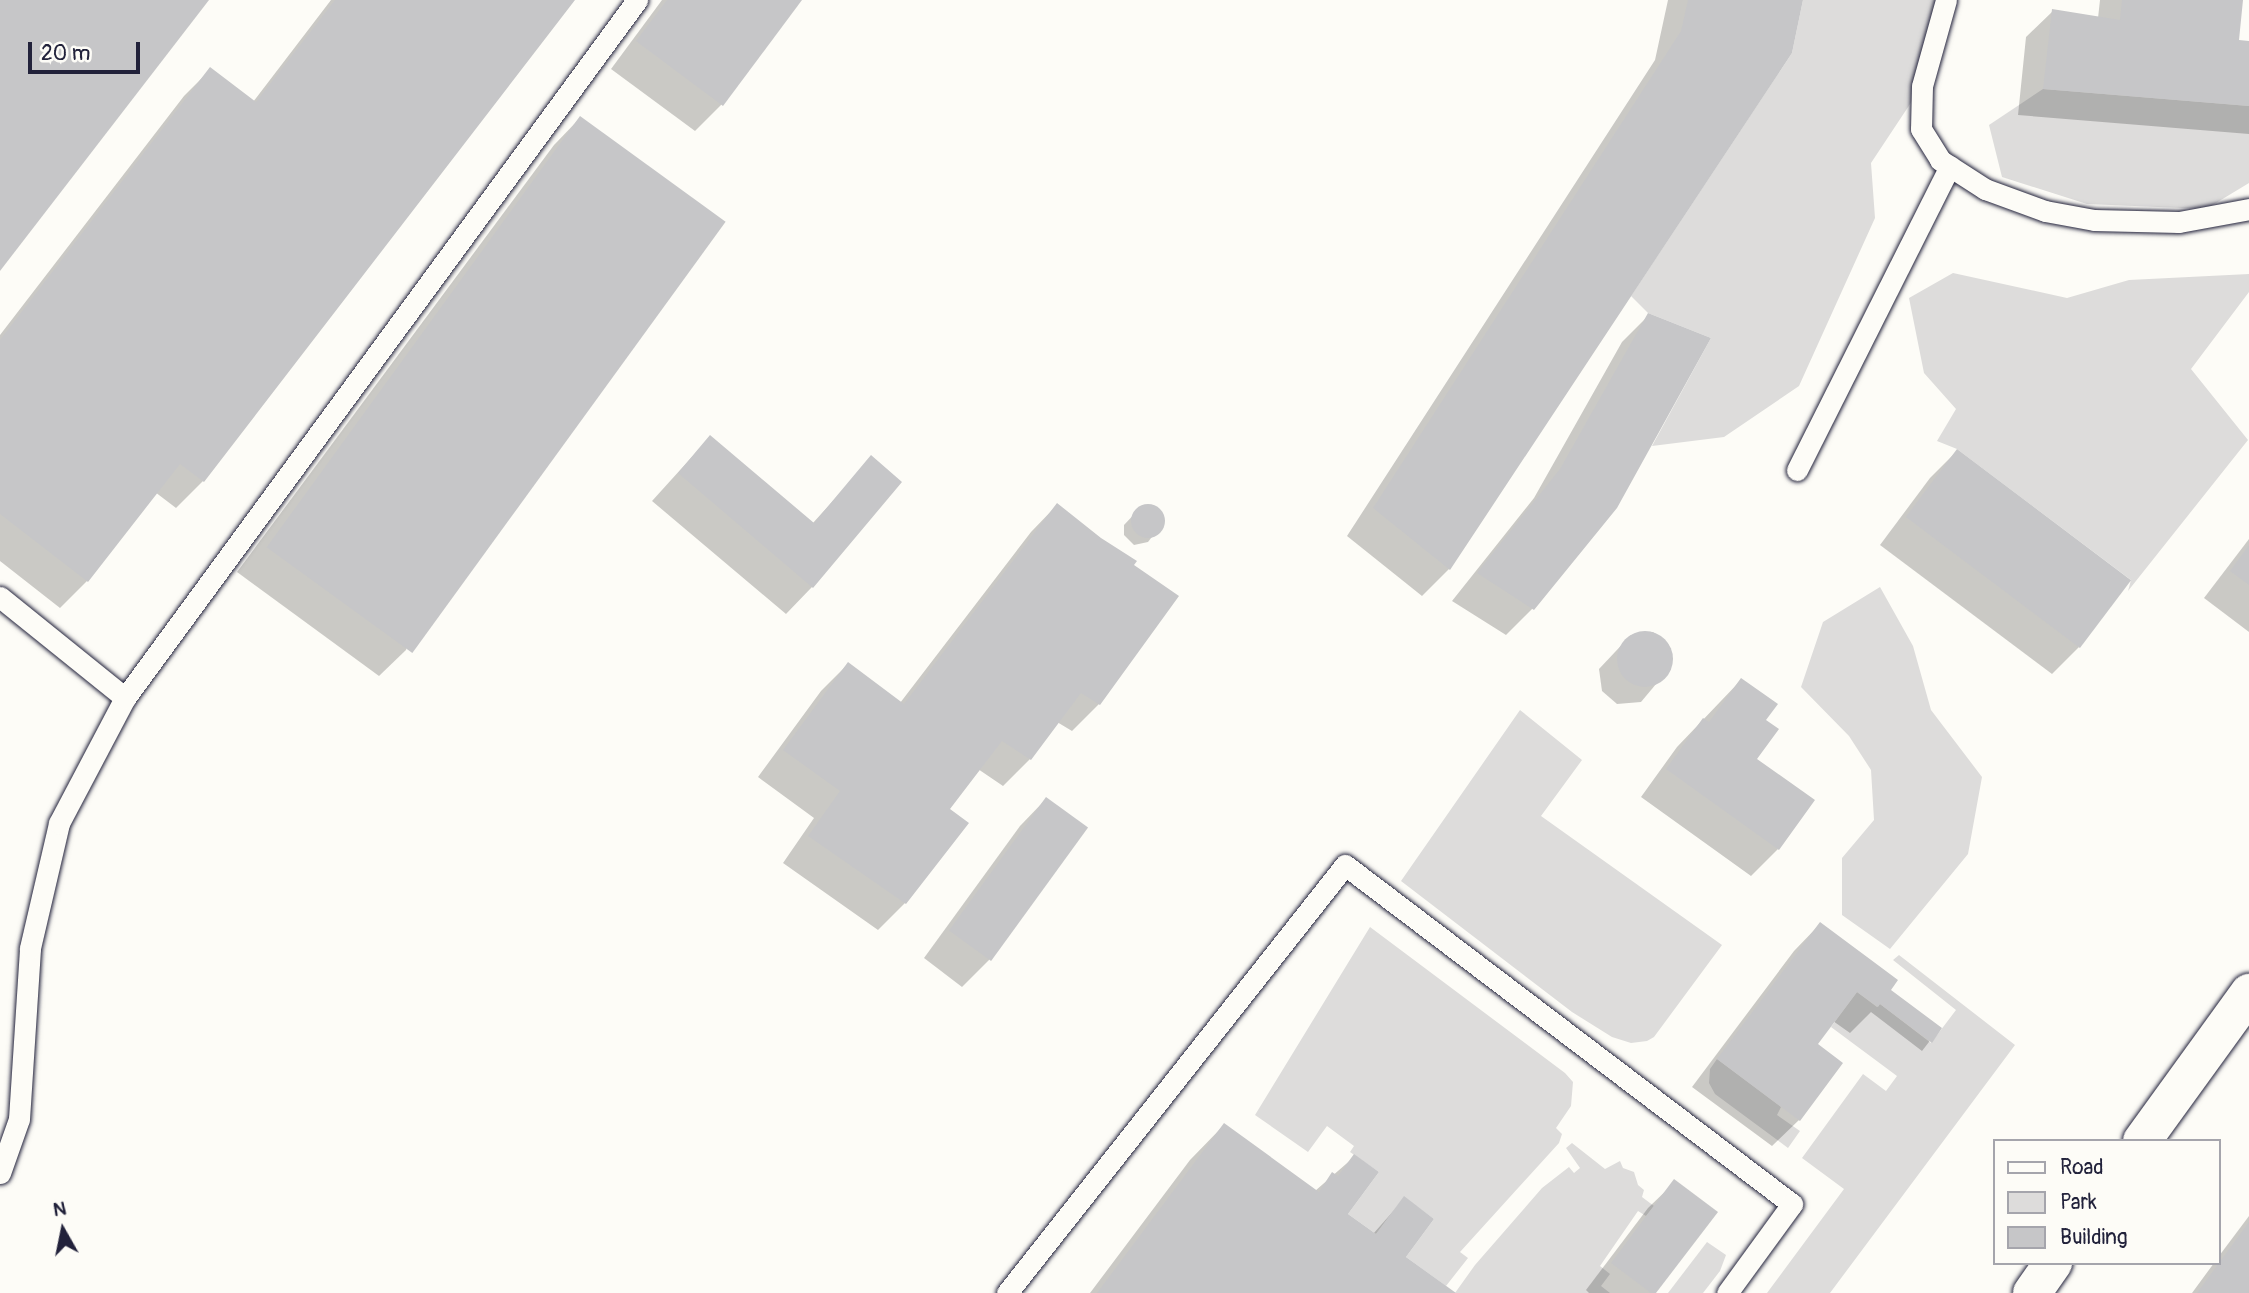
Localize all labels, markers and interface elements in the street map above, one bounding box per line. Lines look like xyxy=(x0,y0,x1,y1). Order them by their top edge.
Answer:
scale bar xyxy=(32,28,144,72)
text: 20 m xyxy=(41,40,90,67)
legend xyxy=(1994,1139,2221,1265)
text: Road xyxy=(2060,1154,2104,1181)
text: Park xyxy=(2060,1189,2097,1216)
north arrow xyxy=(28,1195,98,1265)
text: N xyxy=(51,1196,68,1222)
text: Building xyxy=(2060,1224,2127,1251)

